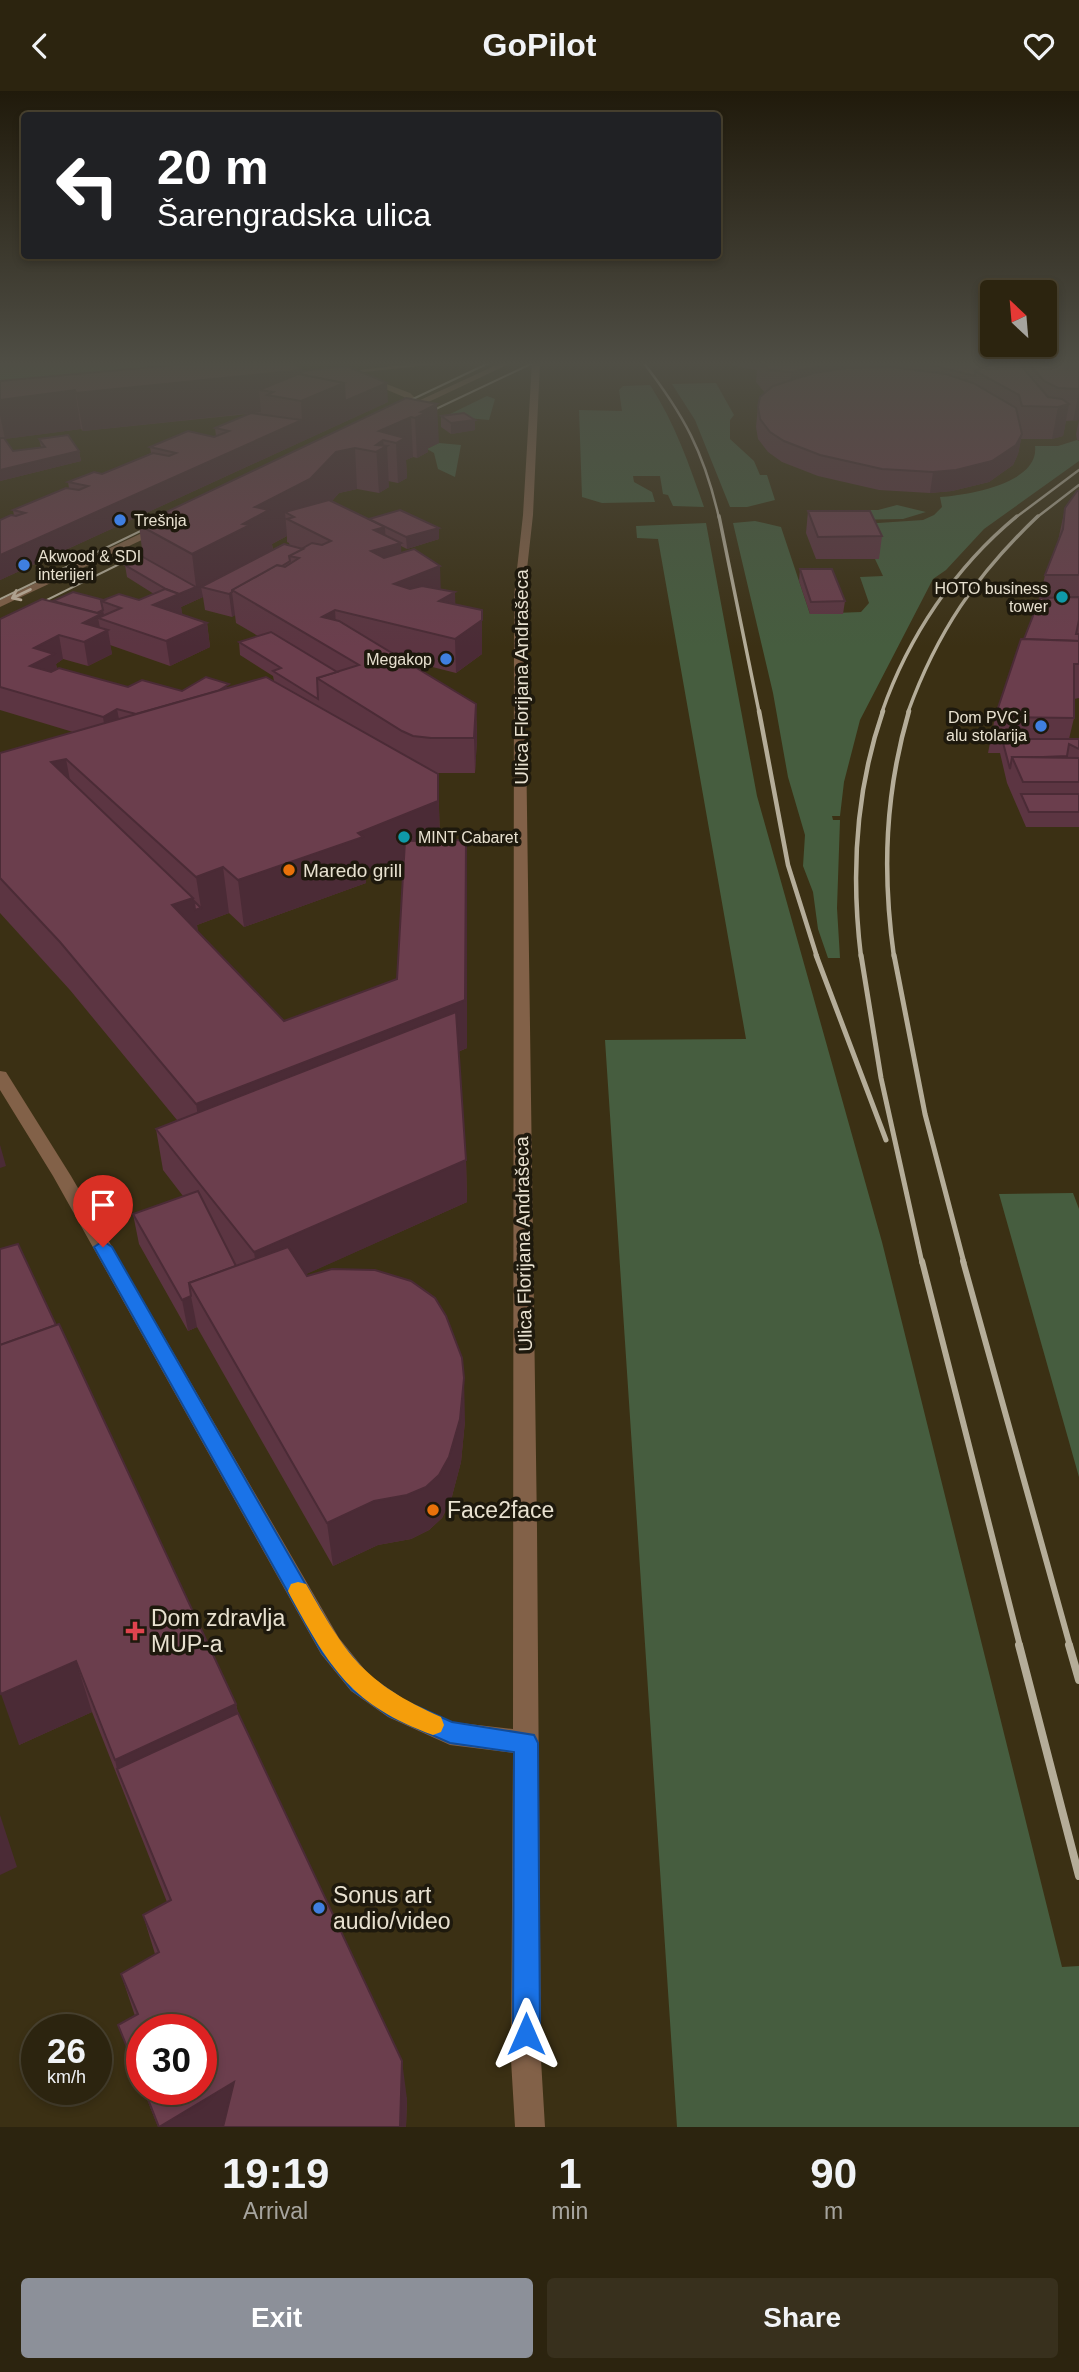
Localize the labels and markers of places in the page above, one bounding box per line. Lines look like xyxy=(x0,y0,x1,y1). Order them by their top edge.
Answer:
marker: Trešnja xyxy=(112,512,128,528)
place label: Trešnja xyxy=(134,512,187,529)
place label: Akwood & SDI interijeri xyxy=(38,548,141,583)
marker: Akwood & SDI interijeri xyxy=(16,557,32,573)
place label: HOTO business tower xyxy=(934,580,1049,615)
marker: HOTO business tower xyxy=(1054,589,1070,605)
place label: Megakop xyxy=(366,651,432,668)
marker: Megakop xyxy=(438,651,454,667)
place label: Dom PVC i alu stolarija xyxy=(946,709,1027,744)
marker: Dom PVC i alu stolarija xyxy=(1033,718,1049,734)
marker: MINT Cabaret xyxy=(396,829,412,845)
place label: MINT Cabaret xyxy=(418,829,519,846)
place label: Maredo grill xyxy=(303,860,402,881)
marker: Maredo grill xyxy=(281,862,297,878)
pin xyxy=(73,1175,133,1247)
place label: Face2face xyxy=(447,1497,554,1523)
marker: Face2face xyxy=(425,1502,441,1518)
place label: Dom zdravlja MUP-a xyxy=(151,1605,285,1657)
marker: Dom zdravlja MUP-a xyxy=(125,1621,145,1641)
place label: Sonus art audio/video xyxy=(333,1882,451,1934)
marker: Sonus art audio/video xyxy=(311,1900,327,1916)

